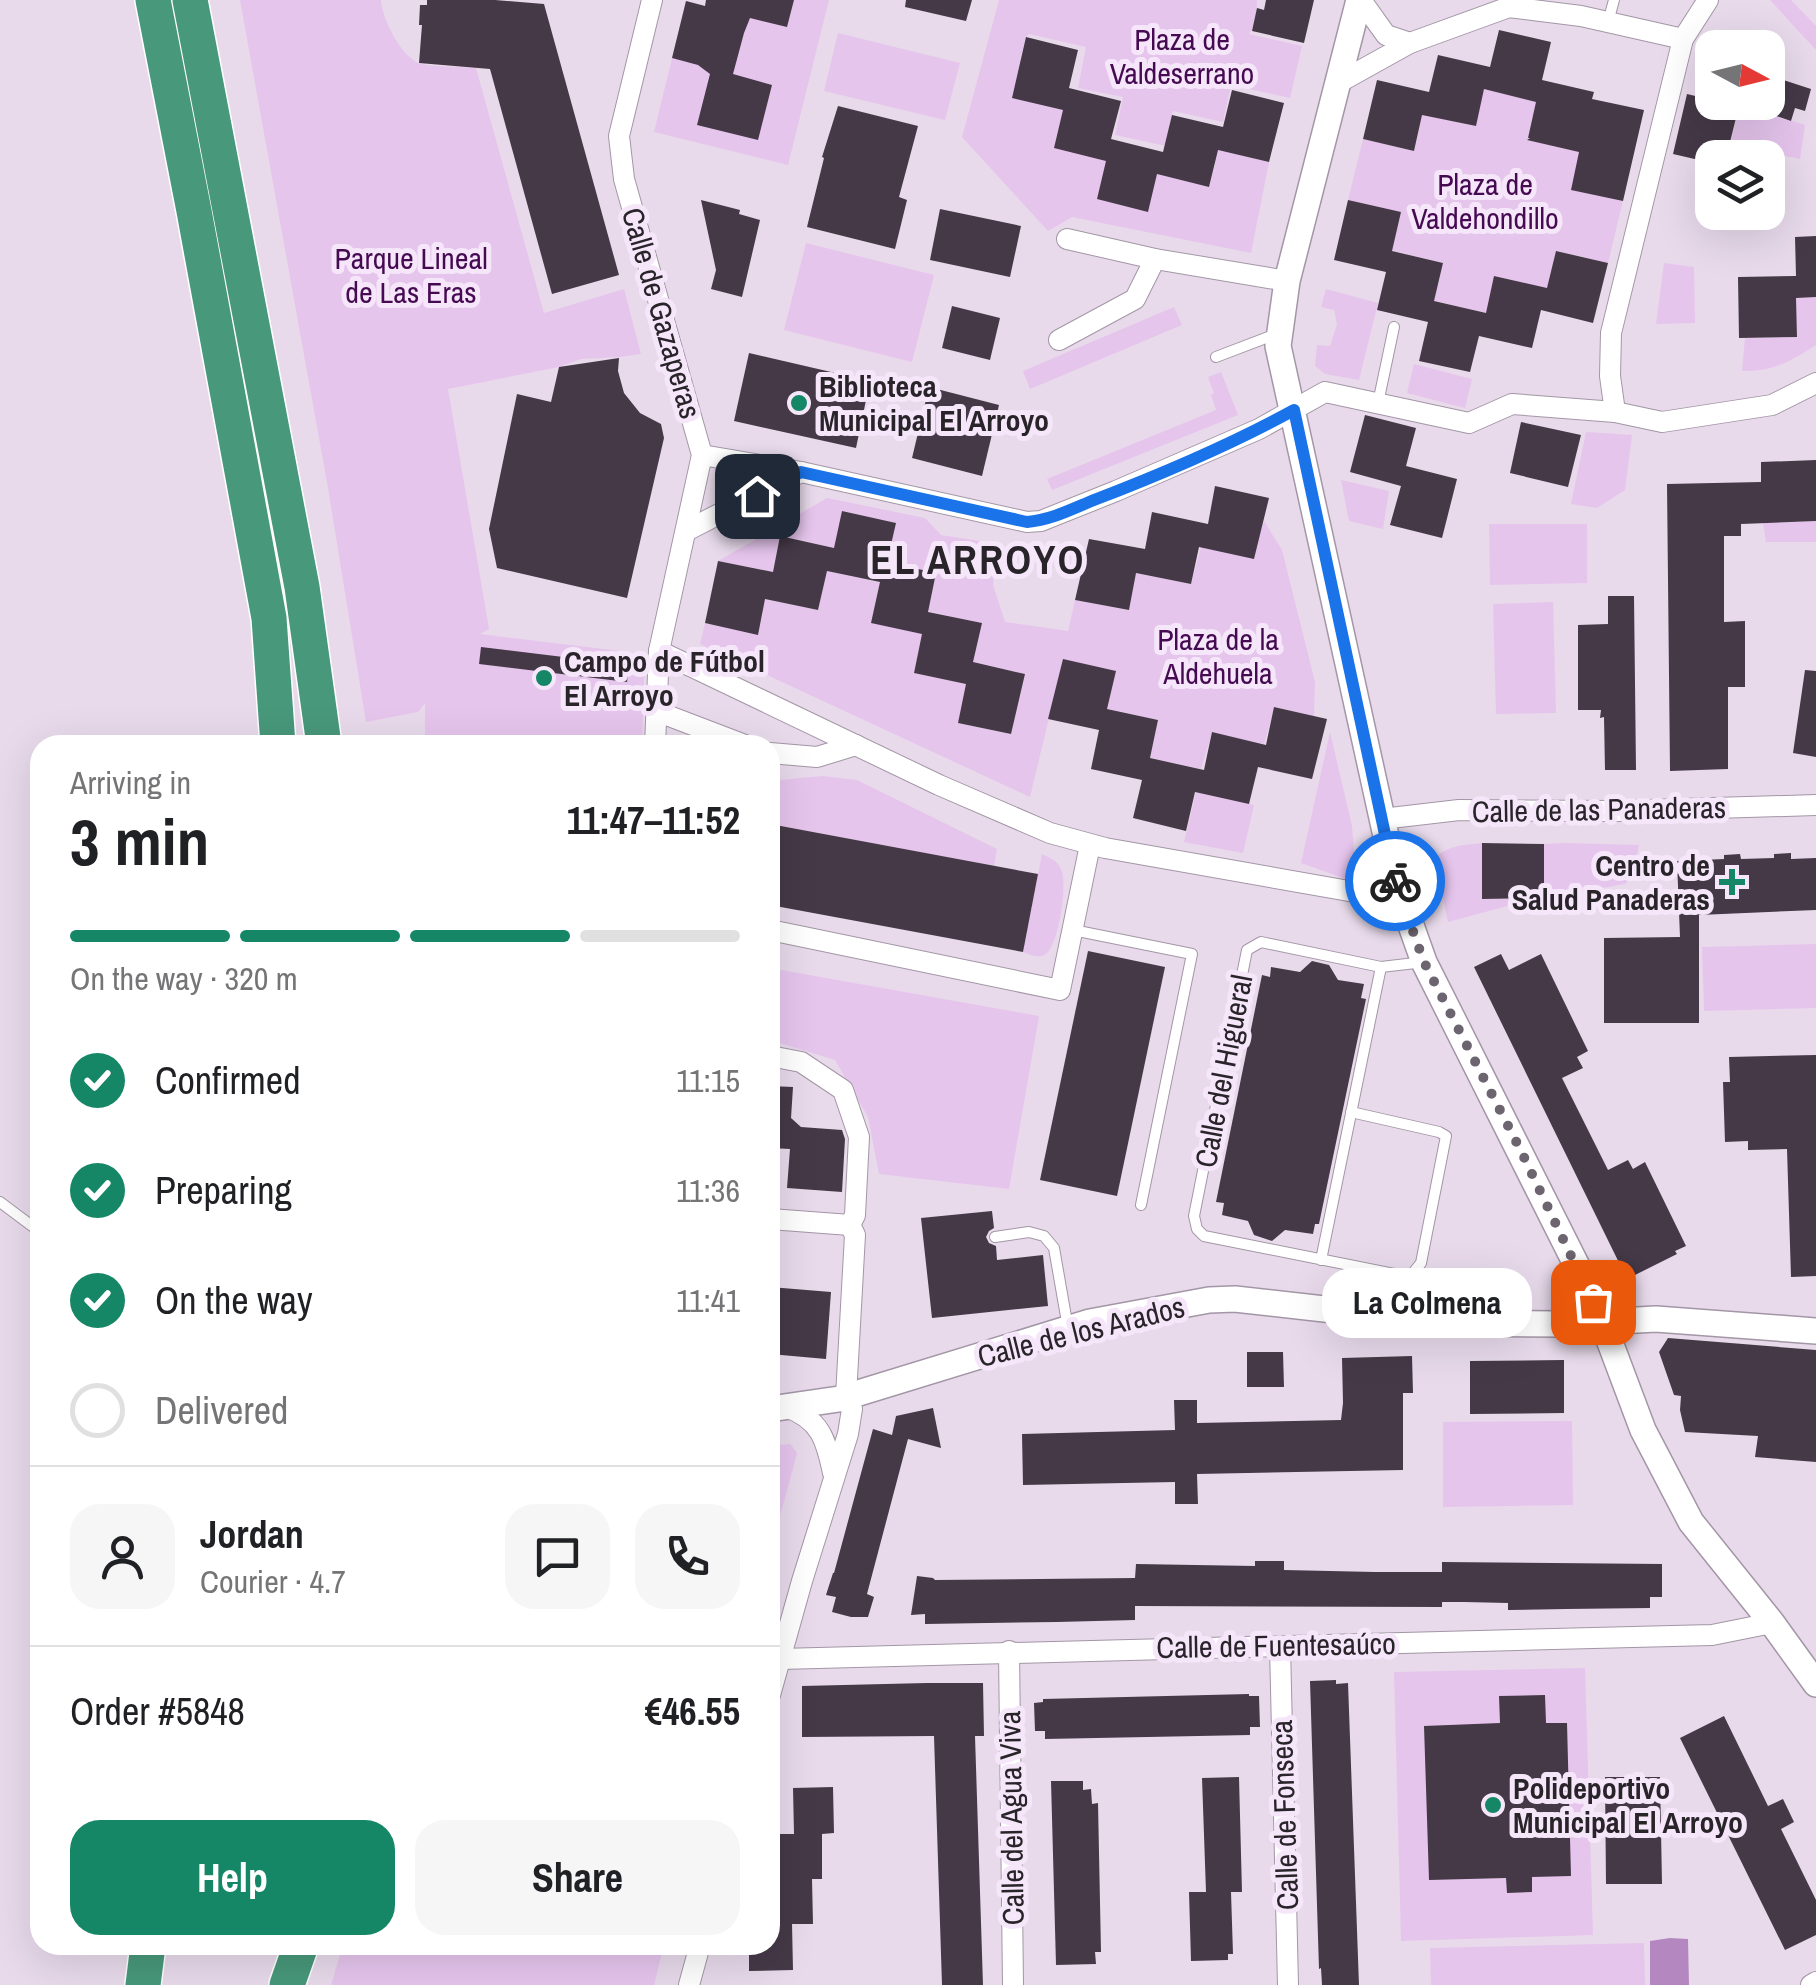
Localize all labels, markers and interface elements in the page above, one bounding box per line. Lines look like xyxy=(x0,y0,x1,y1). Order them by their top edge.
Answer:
park label: Plaza de Valdeserrano xyxy=(1110,19,1254,93)
north arrow xyxy=(1695,30,1785,120)
map controls xyxy=(1695,30,1785,230)
button: layers xyxy=(1695,140,1785,230)
park label: Plaza de Valdehondillo xyxy=(1411,164,1559,238)
street label: Calle de Gazaperas xyxy=(613,203,711,423)
park label: Parque Lineal de Las Eras xyxy=(334,238,488,312)
place label: Biblioteca Municipal El Arroyo xyxy=(819,366,1049,440)
marker: Biblioteca Municipal El Arroyo xyxy=(788,392,810,414)
pin xyxy=(715,454,800,539)
icon: home xyxy=(730,469,785,524)
district label: EL ARROYO xyxy=(870,533,1086,586)
park label: Plaza de la Aldehuela xyxy=(1157,619,1279,693)
place label: Campo de Fútbol El Arroyo xyxy=(564,641,765,715)
marker: Campo de Fútbol El Arroyo xyxy=(533,667,555,689)
text: Arriving in xyxy=(70,761,191,804)
street label: Calle de las Panaderas xyxy=(1471,787,1727,831)
text: 11:47–11:52 xyxy=(567,795,740,846)
text: 3 min xyxy=(70,798,209,885)
courier xyxy=(1345,831,1445,931)
place label: Centro de Salud Panaderas xyxy=(1512,845,1710,919)
icon: bike xyxy=(1368,854,1423,909)
marker: Centro de Salud Panaderas xyxy=(1719,869,1745,895)
text: On the way · 320 m xyxy=(70,957,298,1000)
street label: Calle del Higueral xyxy=(1185,971,1261,1171)
icon: check xyxy=(70,1053,125,1108)
text: Confirmed xyxy=(155,1055,300,1106)
text: 11:15 xyxy=(676,1059,740,1102)
icon: check xyxy=(70,1163,125,1218)
text: Preparing xyxy=(155,1165,292,1216)
text: 11:36 xyxy=(676,1169,740,1212)
pin xyxy=(1551,1260,1636,1345)
callout: La Colmena xyxy=(1323,1267,1533,1337)
icon: check xyxy=(70,1273,125,1328)
text: On the way xyxy=(155,1275,313,1326)
icon: bag xyxy=(1566,1275,1621,1330)
text: 11:41 xyxy=(676,1279,740,1322)
text: La Colmena xyxy=(1353,1281,1501,1324)
street label: Calle de los Arados xyxy=(973,1286,1189,1376)
text: Delivered xyxy=(155,1385,288,1436)
button: person xyxy=(70,1504,175,1609)
button: chat xyxy=(505,1504,610,1609)
button: phone xyxy=(635,1504,740,1609)
text: Jordan xyxy=(200,1509,304,1560)
text: Courier · 4.7 xyxy=(200,1560,346,1603)
street label: Calle de Fuentesaúco xyxy=(1156,1623,1396,1667)
text: Order #5848 xyxy=(70,1686,245,1737)
text: €46.55 xyxy=(645,1686,740,1737)
street label: Calle del Agua Viva xyxy=(989,1710,1033,1925)
street label: Calle de Fonseca xyxy=(1261,1719,1307,1911)
place label: Polideportivo Municipal El Arroyo xyxy=(1513,1768,1743,1842)
marker: Polideportivo Municipal El Arroyo xyxy=(1482,1794,1504,1816)
button: Help xyxy=(70,1820,395,1935)
button: Share xyxy=(415,1820,740,1935)

